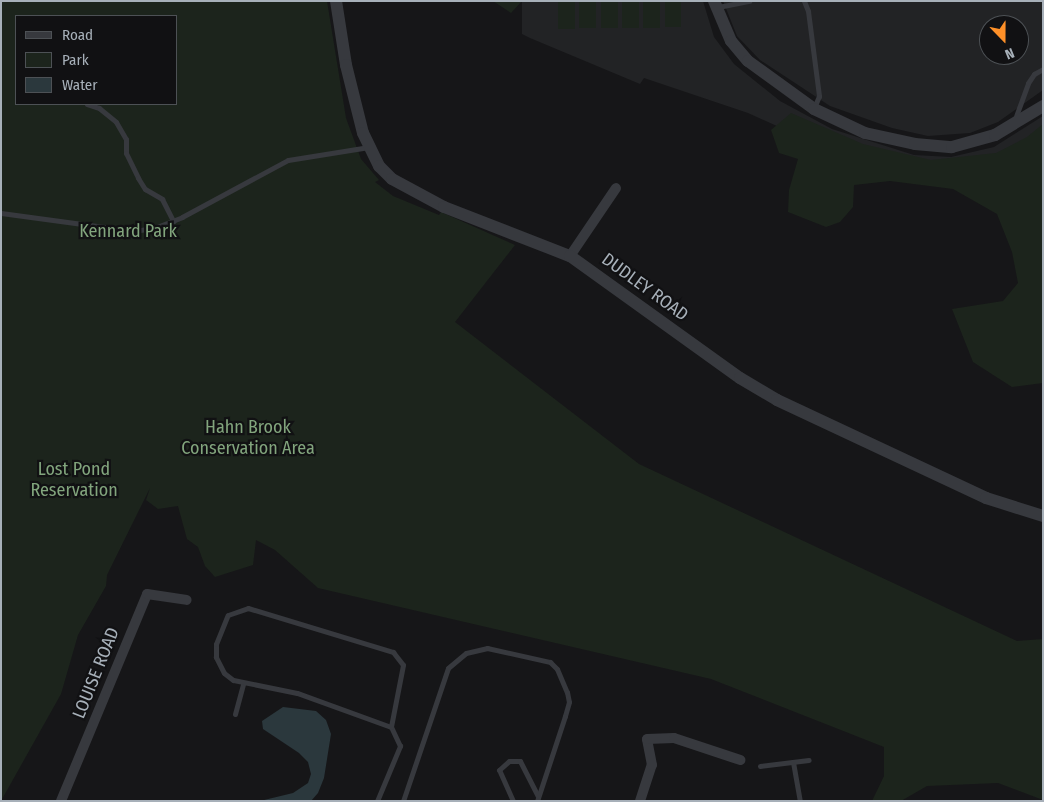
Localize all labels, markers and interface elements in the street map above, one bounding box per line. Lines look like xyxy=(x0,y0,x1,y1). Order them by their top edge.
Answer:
legend xyxy=(15,15,178,105)
north arrow xyxy=(979,15,1029,65)
text: Road xyxy=(62,26,93,44)
text: N xyxy=(1002,44,1017,63)
text: Park xyxy=(62,51,89,69)
text: Water xyxy=(62,76,97,94)
park label: Kennard Park xyxy=(79,220,177,242)
street label: DUDLEY ROAD xyxy=(598,248,692,326)
park label: Hahn Brook Conservation Area xyxy=(181,417,315,459)
park label: Lost Pond Reservation xyxy=(30,459,118,502)
street label: LOUISE ROAD xyxy=(68,624,124,722)

